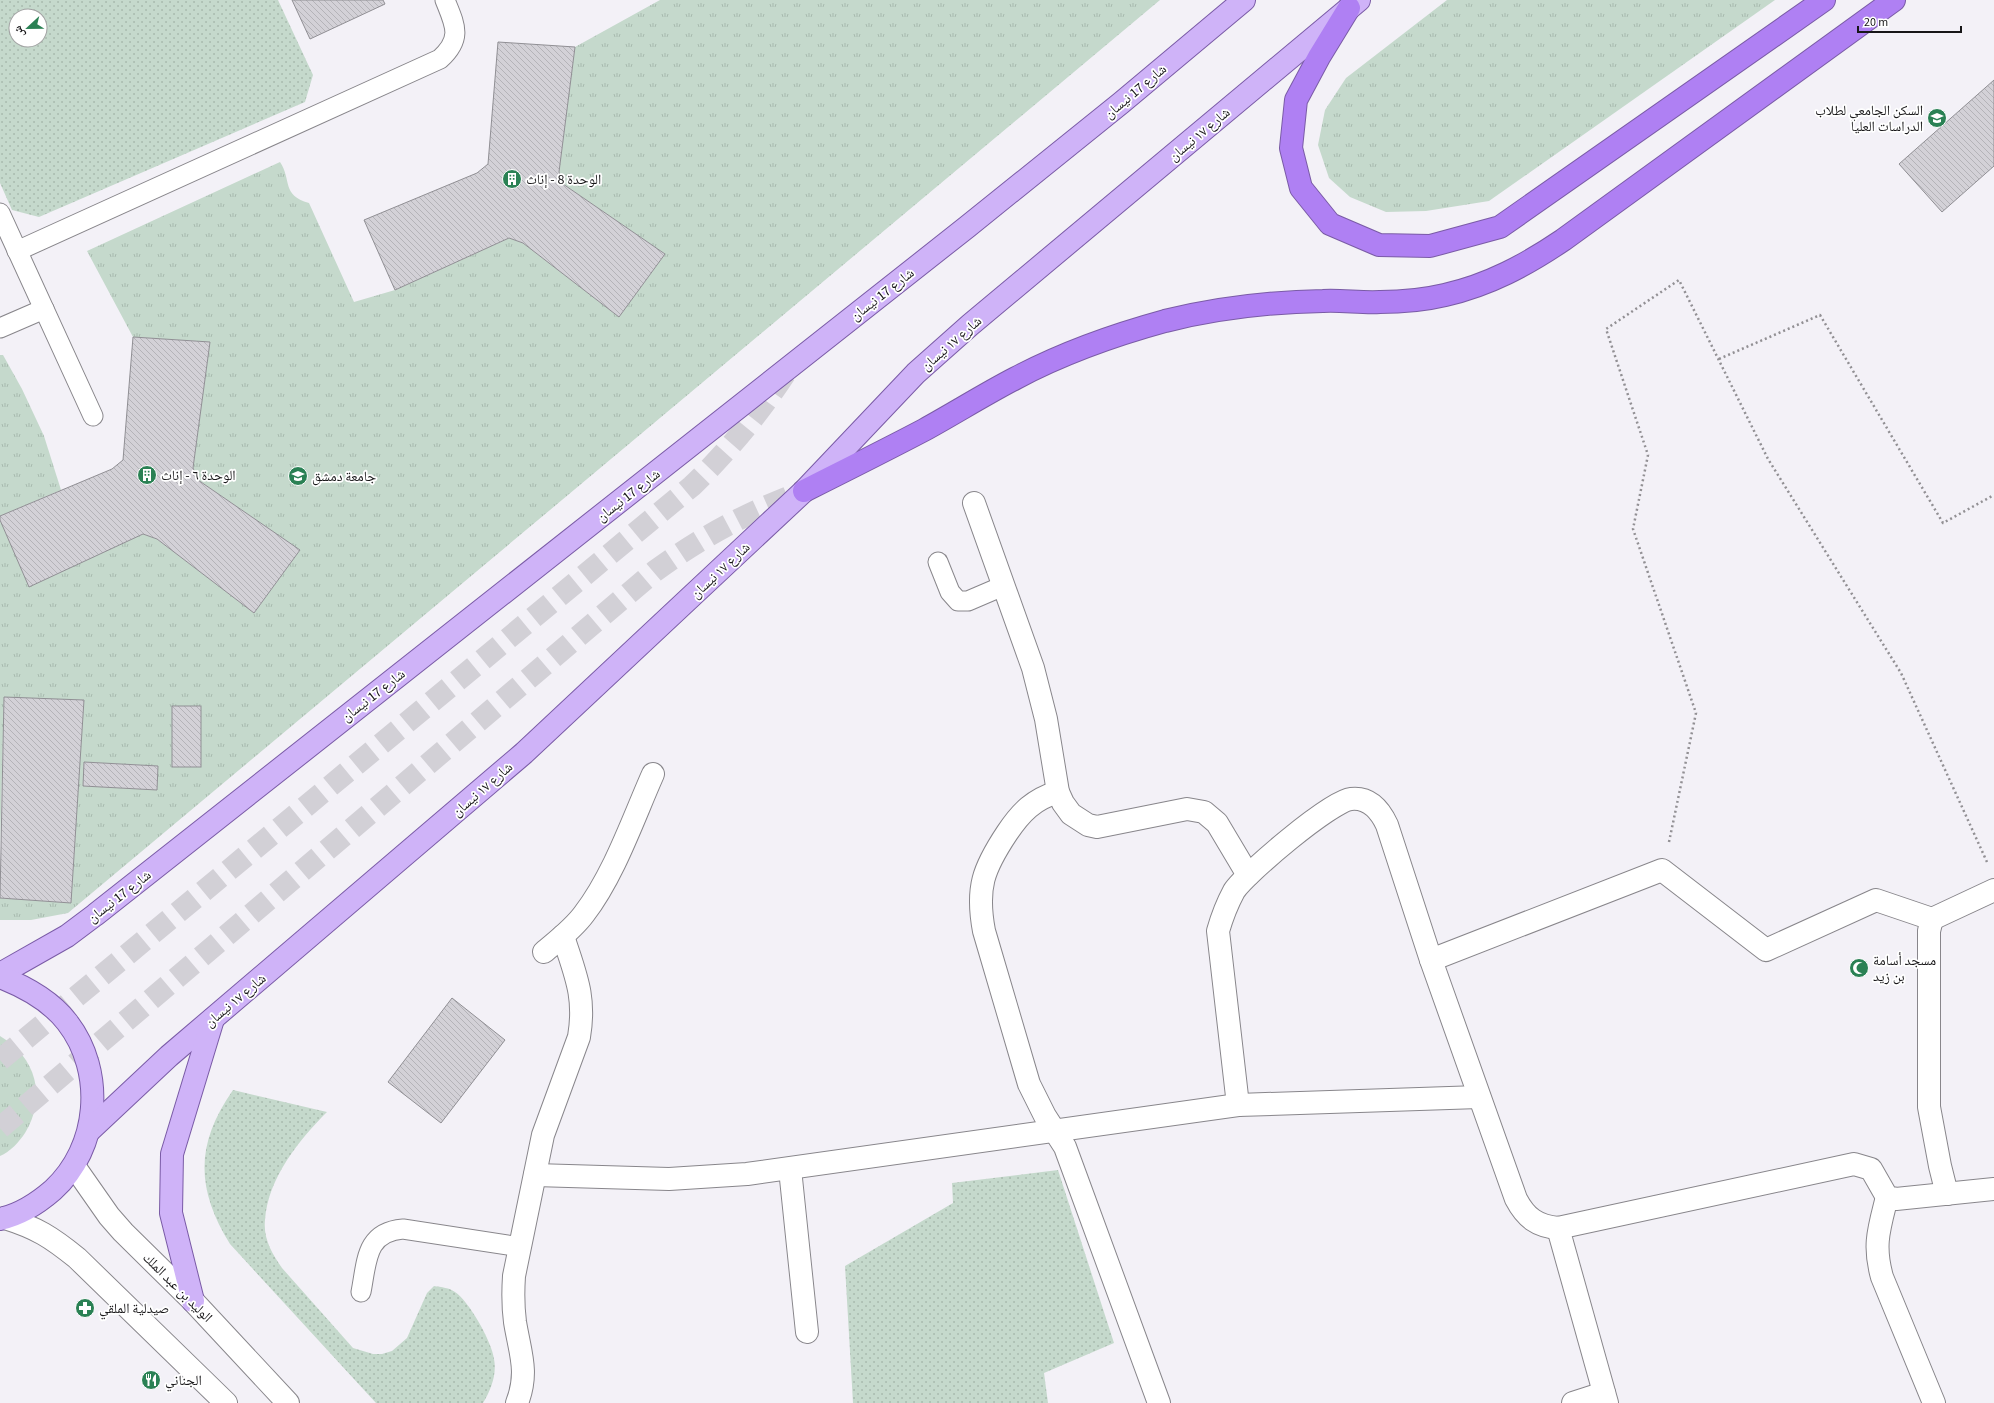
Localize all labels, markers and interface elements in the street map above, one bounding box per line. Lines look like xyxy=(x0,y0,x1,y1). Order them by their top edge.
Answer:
north arrow xyxy=(8,8,48,48)
scale bar xyxy=(1858,8,1961,34)
text: 20 m xyxy=(1864,14,1888,31)
text: ش xyxy=(10,23,28,40)
street label: شارع 17 نيسان xyxy=(1100,60,1171,124)
place label: السكن الجامعي لطلاب الدراسات العليا xyxy=(1815,101,1923,137)
street label: شارع ١٧ نيسان xyxy=(1165,103,1235,166)
school or university icon: السكن الجامعي لطلاب الدراسات العليا xyxy=(1926,107,1948,129)
building icon: الوحدة 8 - إناث xyxy=(501,168,523,190)
place label: الوحدة 8 - إناث xyxy=(526,170,601,190)
street label: شارع 17 نيسان xyxy=(846,263,919,326)
street label: شارع ١٧ نيسان xyxy=(917,312,986,376)
building icon: الوحدة ٦ - إناث xyxy=(136,464,158,486)
street label: شارع 17 نيسان xyxy=(592,464,665,527)
school or university icon: جامعة دمشق xyxy=(287,465,309,487)
place label: الوحدة ٦ - إناث xyxy=(161,466,236,486)
place label: جامعة دمشق xyxy=(312,467,376,487)
street label: شارع ١٧ نيسان xyxy=(687,538,755,604)
street label: شارع 17 نيسان xyxy=(337,664,410,727)
street label: شارع ١٧ نيسان xyxy=(448,758,517,822)
street label: شارع 17 نيسان xyxy=(83,865,156,928)
place label: مسجد أسامة بن زيد xyxy=(1873,951,1936,987)
mosque icon: مسجد أسامة بن زيد xyxy=(1848,957,1870,979)
street label: شارع ١٧ نيسان xyxy=(201,969,271,1032)
street label: الوليد بن عبد الملك xyxy=(138,1248,217,1327)
pharmacy icon: صيدلية الملقي xyxy=(74,1297,96,1319)
place label: صيدلية الملقي xyxy=(99,1299,169,1320)
restaurant icon: الجناني xyxy=(140,1369,162,1391)
place label: الجناني xyxy=(165,1371,202,1392)

